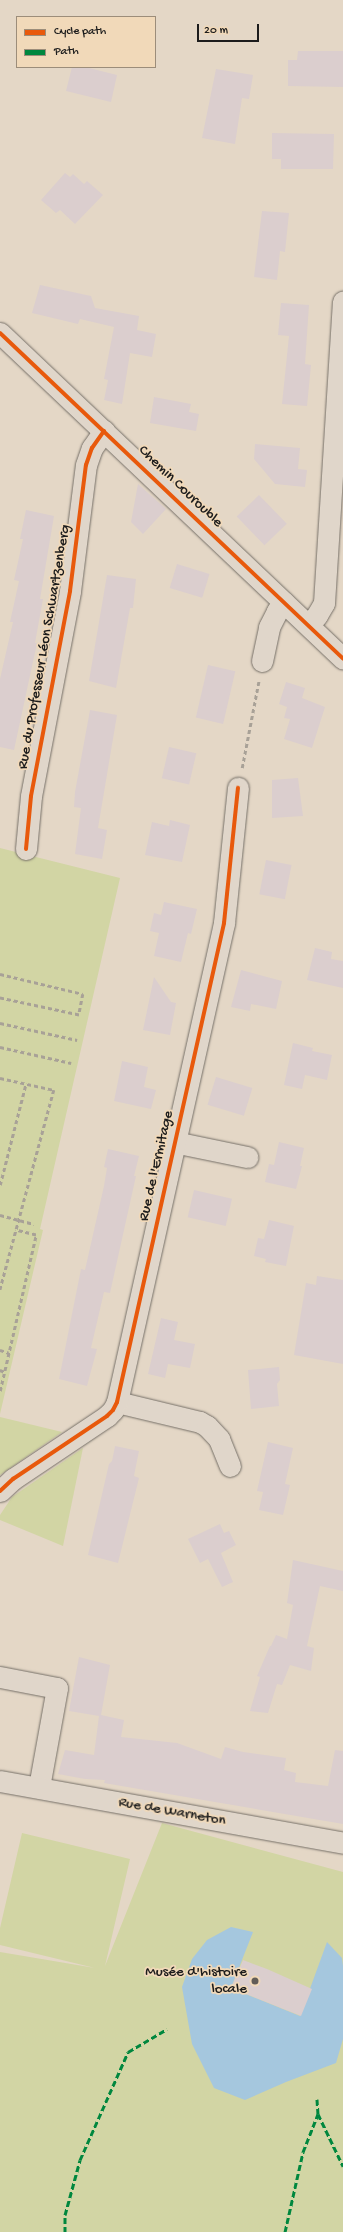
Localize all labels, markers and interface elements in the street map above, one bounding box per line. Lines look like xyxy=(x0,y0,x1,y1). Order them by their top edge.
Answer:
legend xyxy=(16,16,156,68)
scale bar xyxy=(199,16,261,42)
text: 20 m xyxy=(204,24,228,38)
text: Cycle path xyxy=(54,25,106,39)
text: Path xyxy=(54,45,79,59)
street label: Chemin Courouble xyxy=(134,442,226,532)
street label: Rue du Professeur Léon Schwartzenberg xyxy=(15,523,75,771)
street label: Rue de l'Ermitage xyxy=(136,1109,178,1223)
street label: Rue de Warneton xyxy=(117,1794,227,1830)
place label: Musée d'histoire locale xyxy=(145,1963,247,1998)
marker: Musée d'histoire locale xyxy=(250,1976,260,1986)

